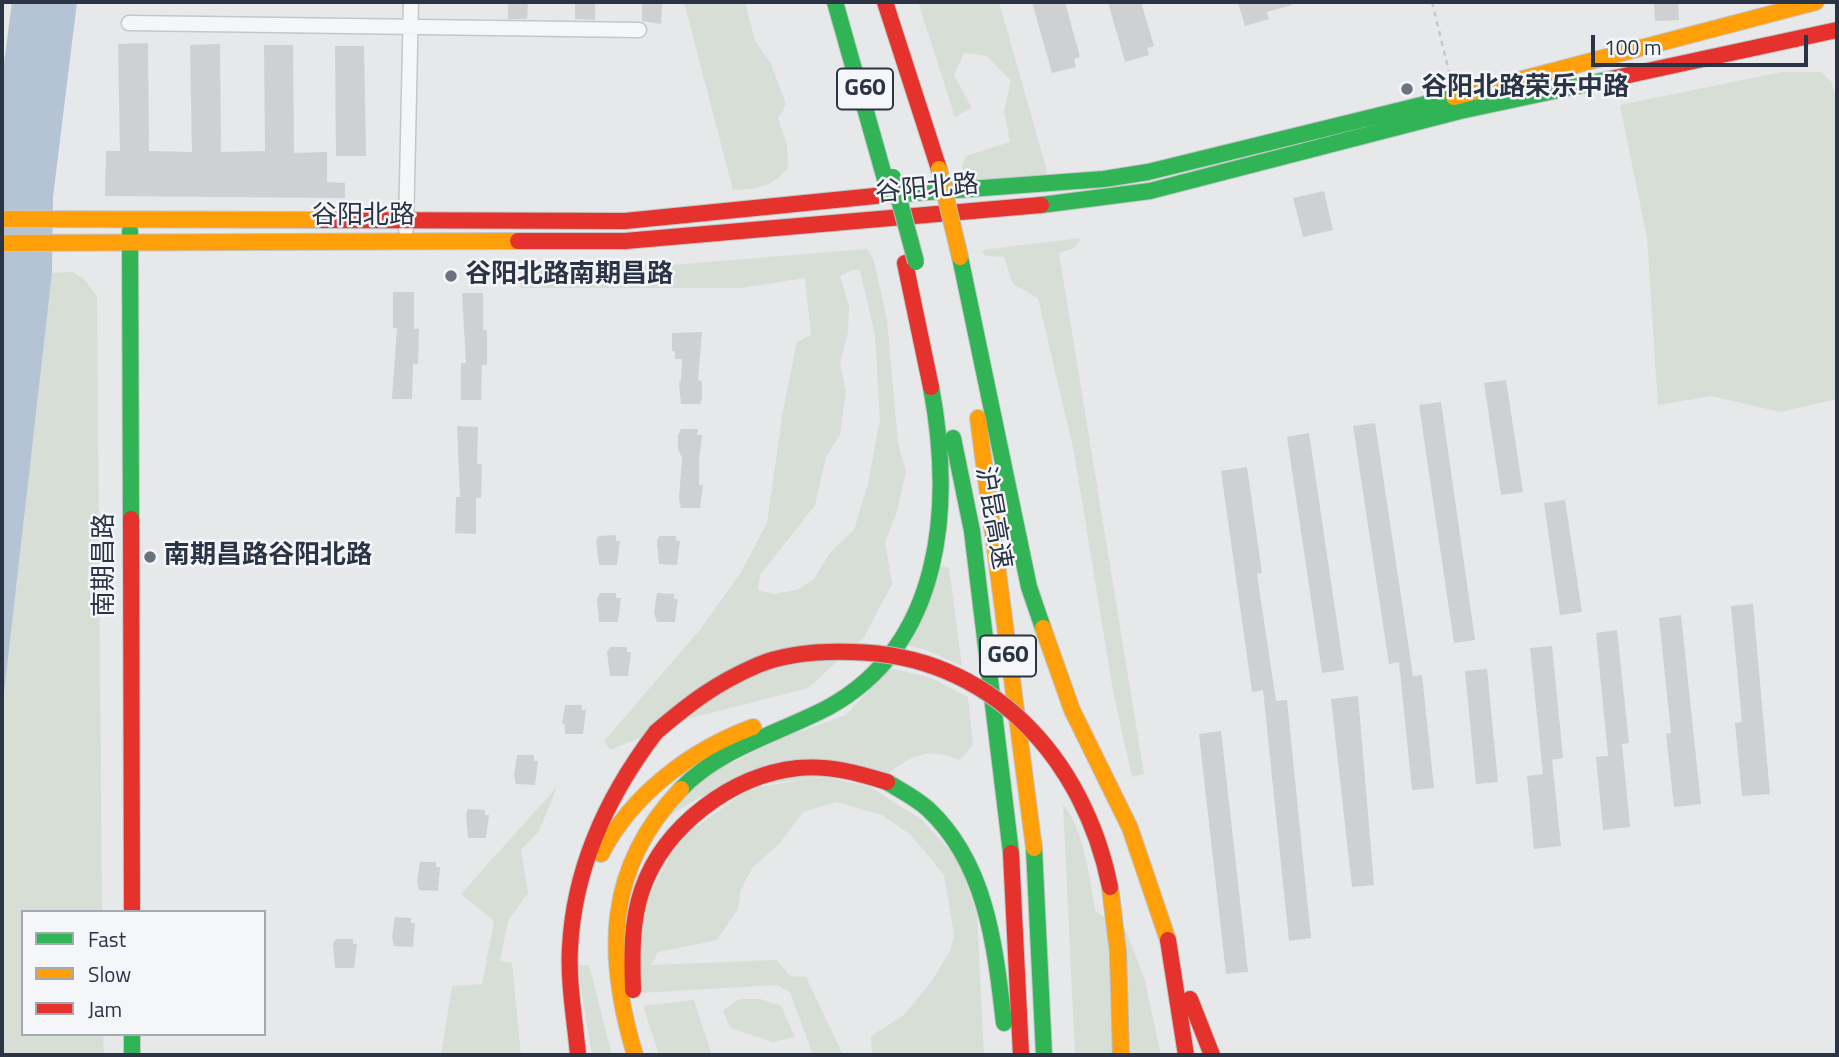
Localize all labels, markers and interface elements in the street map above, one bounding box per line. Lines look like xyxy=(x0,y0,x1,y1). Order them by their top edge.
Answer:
scale bar xyxy=(1594,21,1811,65)
text: 100 m xyxy=(1604,31,1661,63)
road number: G60 xyxy=(837,68,893,110)
place label: 谷阳北路荣乐中路 xyxy=(1421,73,1629,105)
marker: 谷阳北路荣乐中路 xyxy=(1399,81,1415,97)
street label: 谷阳北路 xyxy=(874,170,980,210)
street label: 谷阳北路 xyxy=(311,201,415,233)
place label: 谷阳北路南期昌路 xyxy=(465,260,673,292)
marker: 谷阳北路南期昌路 xyxy=(443,268,459,284)
street label: 沪昆高速 xyxy=(968,464,1016,572)
street label: 南期昌路 xyxy=(90,513,122,617)
place label: 南期昌路谷阳北路 xyxy=(164,541,372,573)
marker: 南期昌路谷阳北路 xyxy=(142,549,158,565)
road number: G60 xyxy=(980,636,1036,676)
legend xyxy=(21,910,266,1036)
text: Fast xyxy=(88,923,126,955)
text: Slow xyxy=(88,958,131,990)
text: Jam xyxy=(88,993,122,1025)

